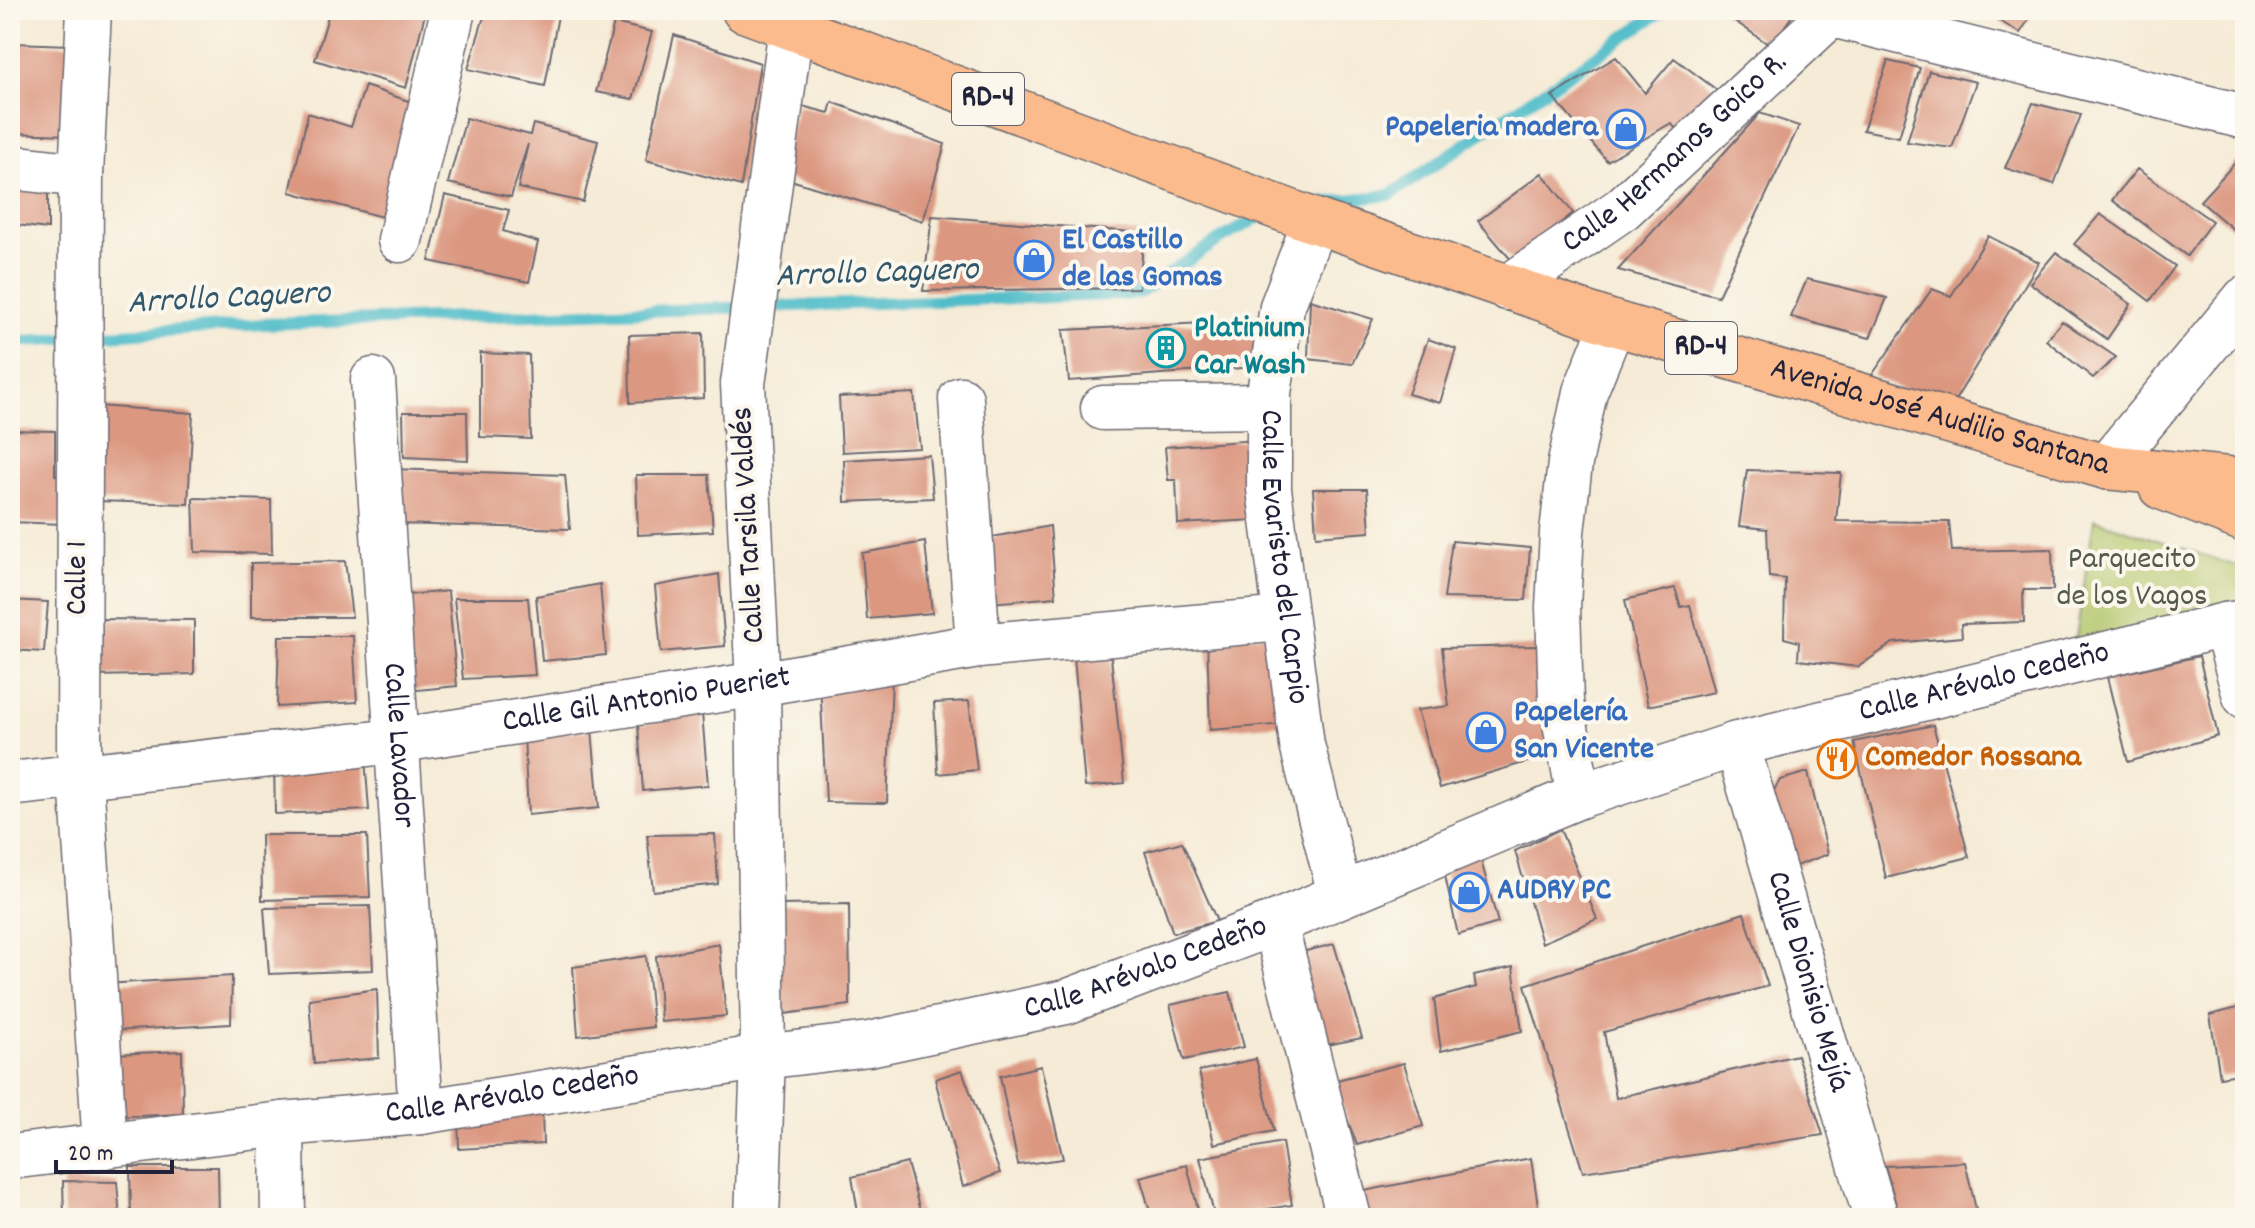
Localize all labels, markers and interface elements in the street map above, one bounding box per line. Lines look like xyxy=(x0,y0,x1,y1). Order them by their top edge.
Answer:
street label: Calle Hermanos Goico R. xyxy=(1553,42,1799,266)
road number: RD-4 xyxy=(952,73,1024,125)
place label: Papeleria madera xyxy=(1385,106,1599,152)
shop icon: Papeleria madera xyxy=(1605,108,1647,150)
place label: El Castillo de las Gomas xyxy=(1062,219,1223,302)
shop icon: El Castillo de las Gomas xyxy=(1013,239,1055,281)
water label: Arrollo Caguero xyxy=(775,247,981,303)
water label: Arrollo Caguero xyxy=(126,270,334,330)
place label: Platinium Car Wash xyxy=(1194,307,1306,390)
road number: RD-4 xyxy=(1665,322,1737,374)
building icon: Platinium Car Wash xyxy=(1145,327,1187,369)
street label: Avenida José Audilio Santana xyxy=(1765,347,2116,490)
street label: Calle Tarsila Valdés xyxy=(721,406,779,644)
street label: Calle Evaristo del Carpio xyxy=(1246,410,1320,707)
park label: Parquecito de los Vagos xyxy=(2056,538,2208,621)
street label: Calle 1 xyxy=(56,541,102,615)
street label: Calle Arévalo Cedeño xyxy=(1854,631,2114,736)
street label: Calle Gil Antonio Pueriet xyxy=(499,656,794,747)
street label: Calle Lavador xyxy=(369,661,425,829)
place label: Papelería San Vicente xyxy=(1514,691,1654,774)
shop icon: Papelería San Vicente xyxy=(1465,711,1507,753)
place label: Comedor Rossana xyxy=(1865,736,2082,782)
restaurant icon: Comedor Rossana xyxy=(1816,738,1858,780)
street label: Calle Dionisio Mejía xyxy=(1753,866,1861,1099)
place label: AUDRY PC xyxy=(1497,869,1612,915)
shop icon: AUDRY PC xyxy=(1448,871,1490,913)
street label: Calle Arévalo Cedeño xyxy=(1020,905,1274,1033)
street label: Calle Arévalo Cedeño xyxy=(383,1054,642,1138)
scale bar xyxy=(56,1124,172,1174)
text: 20 m xyxy=(68,1138,114,1172)

